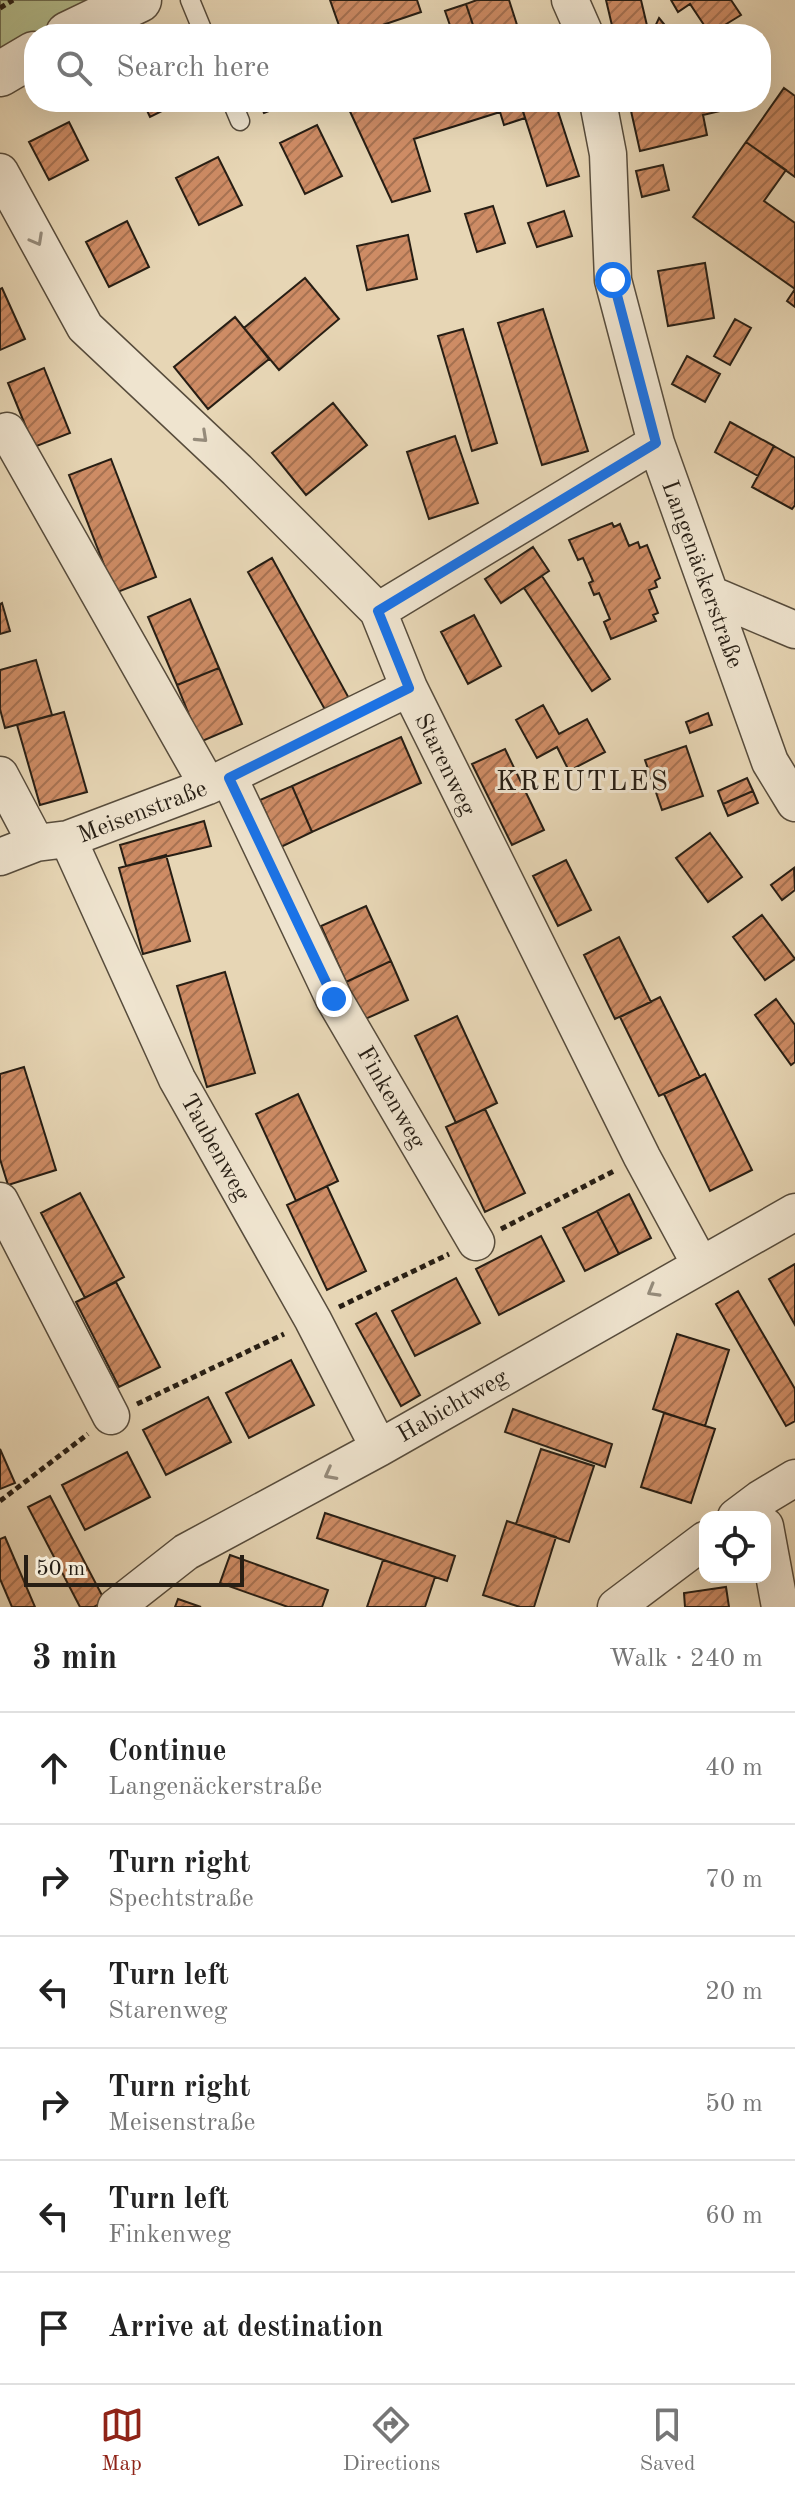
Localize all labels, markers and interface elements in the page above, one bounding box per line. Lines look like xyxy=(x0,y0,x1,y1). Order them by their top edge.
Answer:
search box xyxy=(24,24,771,112)
icon: search xyxy=(52,46,96,90)
text: Search here xyxy=(116,53,270,83)
one-way arrow xyxy=(28,232,43,246)
route start xyxy=(595,262,631,298)
one-way arrow xyxy=(193,428,207,443)
street label: Langenäckerstraße xyxy=(656,478,746,672)
street label: Starenweg xyxy=(409,710,479,820)
district label: KREUTLES xyxy=(496,769,670,797)
street label: Meisenstraße xyxy=(75,777,211,848)
route end xyxy=(316,981,352,1017)
street label: Finkenweg xyxy=(351,1043,429,1153)
street label: Taubenweg xyxy=(175,1090,253,1206)
one-way arrow xyxy=(648,1281,662,1297)
street label: Habichtweg xyxy=(394,1366,512,1448)
one-way arrow xyxy=(324,1464,338,1480)
map controls xyxy=(699,1511,771,1583)
button: locate xyxy=(699,1511,771,1583)
scale bar xyxy=(24,1551,244,1587)
text: 50 m xyxy=(36,1558,85,1580)
text: 3 min xyxy=(32,1642,117,1676)
text: Walk · 240 m xyxy=(609,1646,763,1672)
text: Continue xyxy=(108,1737,227,1767)
icon: ahead xyxy=(32,1746,76,1790)
text: 40 m xyxy=(705,1755,763,1781)
text: Langenäckerstraße xyxy=(108,1774,322,1800)
text: Turn right xyxy=(108,1849,250,1879)
icon: right xyxy=(32,1858,76,1902)
text: 70 m xyxy=(705,1867,763,1893)
text: Spechtstraße xyxy=(108,1886,254,1912)
text: Turn left xyxy=(108,1961,229,1991)
icon: left xyxy=(32,1970,76,2014)
text: 20 m xyxy=(705,1979,763,2005)
text: Starenweg xyxy=(108,1998,228,2024)
text: Turn right xyxy=(108,2073,250,2103)
icon: right xyxy=(32,2082,76,2126)
text: 50 m xyxy=(705,2091,763,2117)
text: Meisenstraße xyxy=(108,2110,256,2136)
text: Turn left xyxy=(108,2185,229,2215)
icon: left xyxy=(32,2194,76,2238)
text: 60 m xyxy=(705,2203,763,2229)
text: Finkenweg xyxy=(108,2222,231,2248)
icon: arrive xyxy=(32,2306,76,2350)
text: Arrive at destination xyxy=(108,2313,383,2343)
tab: Map xyxy=(100,2403,144,2478)
tab: Directions xyxy=(343,2403,440,2478)
tab: Saved xyxy=(639,2403,695,2478)

